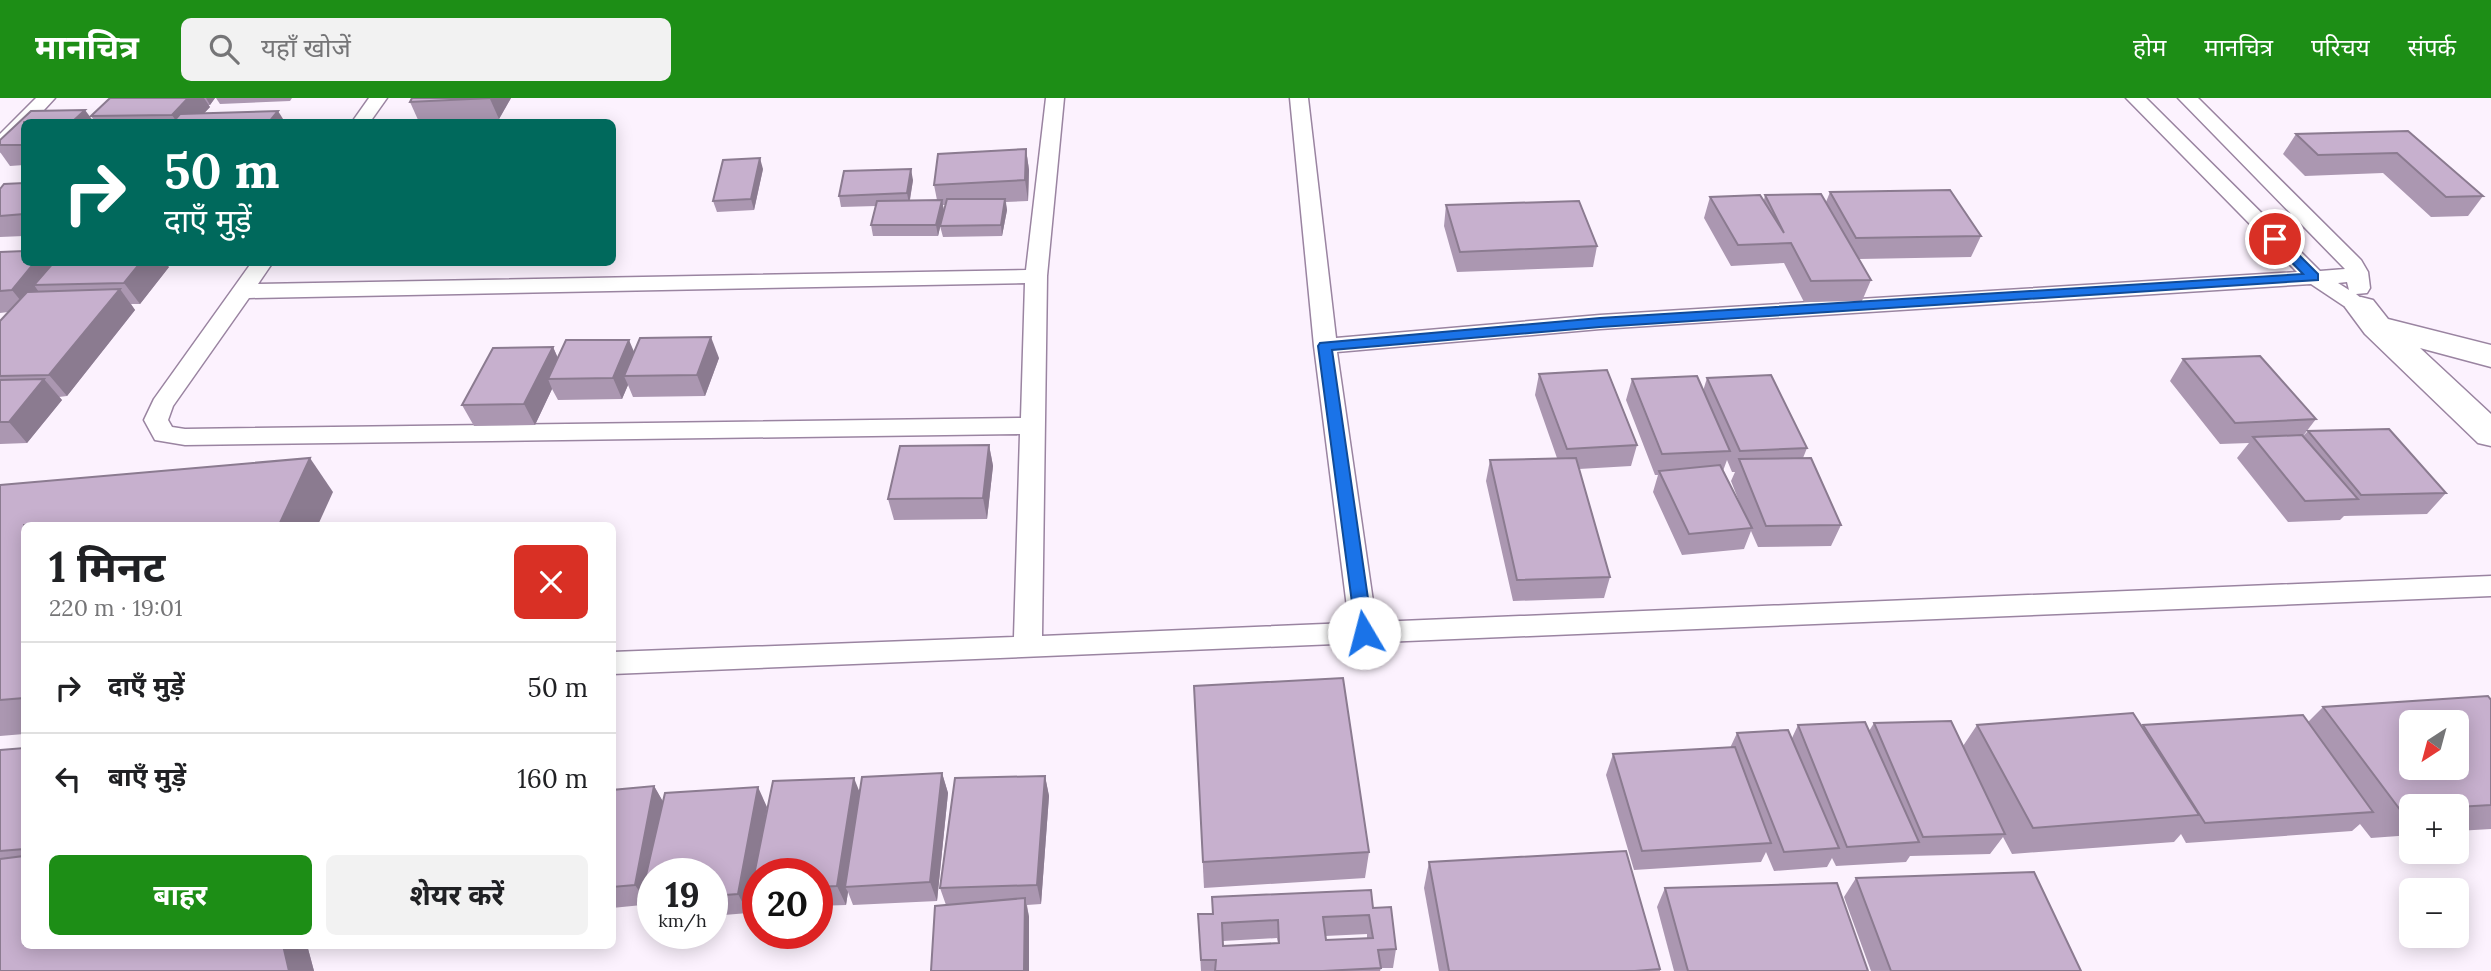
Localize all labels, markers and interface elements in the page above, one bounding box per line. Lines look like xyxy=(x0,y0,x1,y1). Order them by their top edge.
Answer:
search box xyxy=(181,18,671,81)
text: मानचित्र xyxy=(35,26,139,68)
icon: search xyxy=(205,30,243,68)
text: यहाँ खोजें xyxy=(261,31,351,64)
text: होम xyxy=(2133,32,2166,63)
text: मानचित्र xyxy=(2204,32,2273,63)
text: परिचय xyxy=(2311,32,2370,63)
text: संपर्क xyxy=(2408,32,2456,63)
text: 50 m xyxy=(164,139,280,201)
icon: right xyxy=(49,147,140,238)
text: दाएँ मुड़ें xyxy=(164,200,252,241)
pin xyxy=(2245,209,2305,269)
icon: arrive xyxy=(2256,220,2294,258)
text: 1 मिनट xyxy=(49,540,165,594)
button: close xyxy=(514,545,588,619)
text: 220 m · 19:01 xyxy=(49,593,183,622)
position arrow xyxy=(1327,596,1401,670)
icon: right xyxy=(49,669,87,707)
text: दाएँ मुड़ें xyxy=(108,669,185,702)
text: 50 m xyxy=(528,671,588,704)
north arrow xyxy=(2399,710,2469,780)
map controls xyxy=(2399,710,2469,948)
icon: left xyxy=(49,760,87,798)
text: बाएँ मुड़ें xyxy=(108,760,186,793)
text: 160 m xyxy=(517,762,588,795)
button: + xyxy=(2399,794,2469,864)
button: बाहर xyxy=(49,855,312,935)
button: शेयर करें xyxy=(326,855,588,935)
speed limit sign: 20 xyxy=(742,858,833,949)
text: 19 xyxy=(665,872,700,917)
button: − xyxy=(2399,878,2469,948)
text: km/h xyxy=(658,909,707,932)

